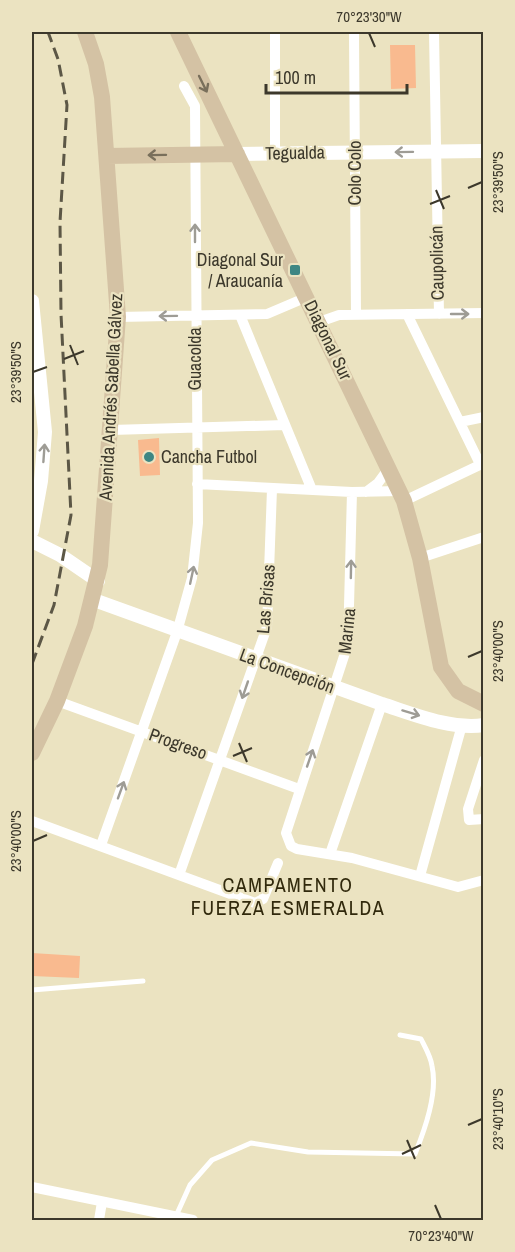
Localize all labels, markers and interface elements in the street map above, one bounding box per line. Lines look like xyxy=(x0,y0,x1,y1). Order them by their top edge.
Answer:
text: 70°23'30"W xyxy=(336,6,402,27)
scale bar xyxy=(266,57,407,95)
text: 100 m xyxy=(275,65,316,90)
one-way arrow xyxy=(198,75,210,93)
street label: Tegualda xyxy=(265,139,325,166)
street label: Colo Colo xyxy=(342,141,367,205)
one-way arrow xyxy=(395,146,415,158)
one-way arrow xyxy=(148,149,168,161)
text: 23°39'50"S xyxy=(487,151,508,213)
one-way arrow xyxy=(189,224,201,244)
street label: Caupolicán xyxy=(423,225,450,301)
place label: Diagonal Sur / Araucanía xyxy=(197,247,283,293)
marker: Diagonal Sur / Araucanía xyxy=(288,263,302,277)
street label: Avenida Andrés Sabella Gálvez xyxy=(93,293,128,502)
street label: Diagonal Sur xyxy=(298,296,359,384)
one-way arrow xyxy=(450,308,470,320)
one-way arrow xyxy=(159,310,179,322)
street label: Guacolda xyxy=(182,327,207,391)
text: 23°39'50"S xyxy=(5,341,26,403)
one-way arrow xyxy=(38,443,49,463)
place label: Cancha Futbol xyxy=(161,444,257,469)
marker: Cancha Futbol xyxy=(142,450,156,464)
one-way arrow xyxy=(345,559,357,579)
street label: Las Brisas xyxy=(250,563,281,635)
one-way arrow xyxy=(187,566,198,585)
street label: Marina xyxy=(332,607,361,655)
text: 23°40'00"S xyxy=(487,620,508,682)
street label: La Concepción xyxy=(236,642,338,699)
one-way arrow xyxy=(238,680,249,699)
one-way arrow xyxy=(401,708,420,719)
street label: Progreso xyxy=(146,722,211,766)
one-way arrow xyxy=(306,749,317,768)
one-way arrow xyxy=(116,781,127,799)
text: 23°40'00"S xyxy=(5,810,26,872)
district label: CAMPAMENTO FUERZA ESMERALDA xyxy=(191,871,385,921)
text: 23°40'10"S xyxy=(487,1088,508,1150)
text: 70°23'40"W xyxy=(408,1225,474,1246)

